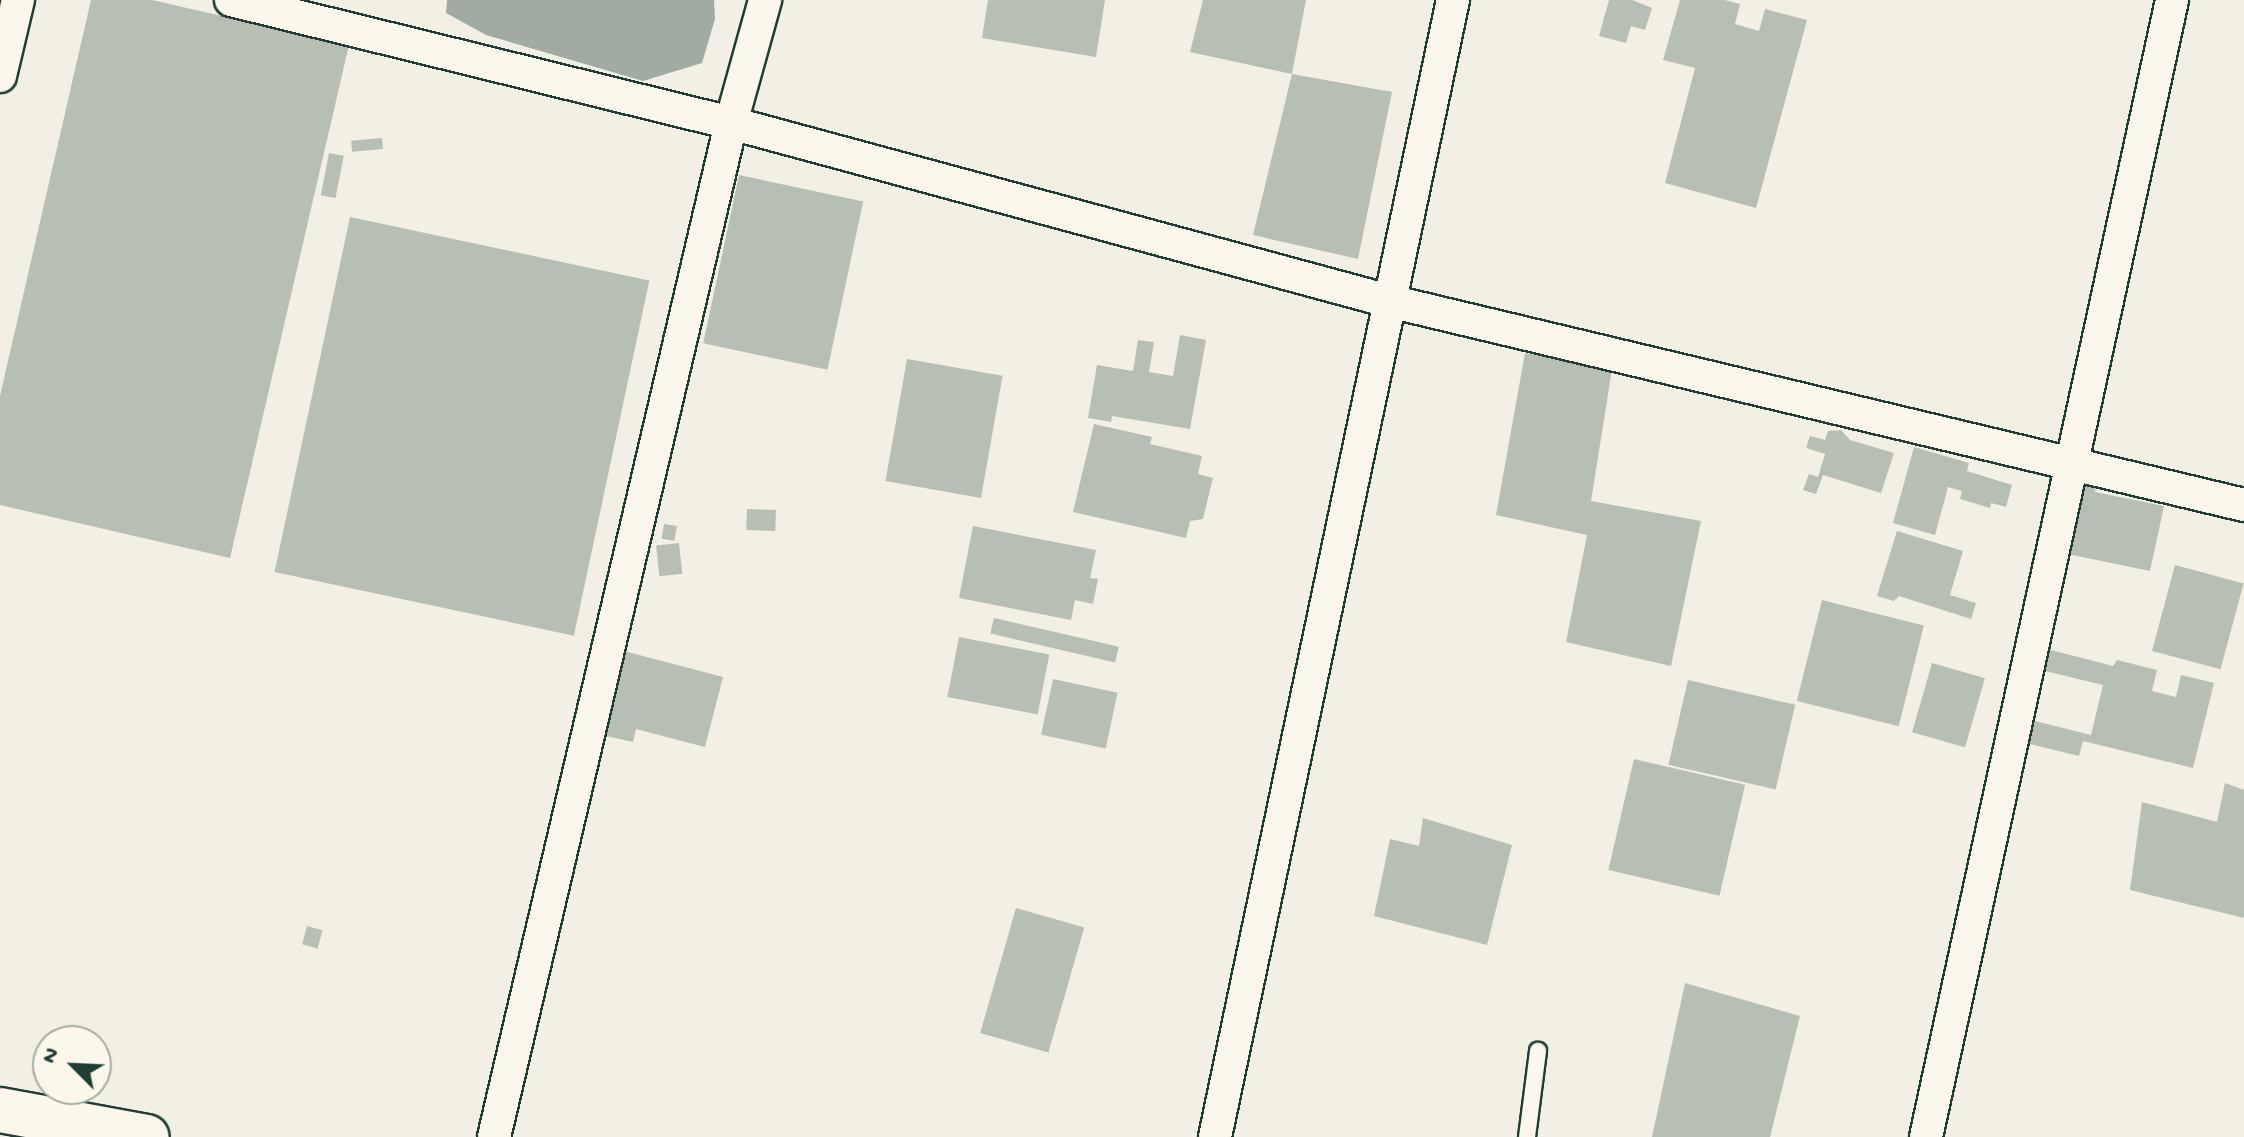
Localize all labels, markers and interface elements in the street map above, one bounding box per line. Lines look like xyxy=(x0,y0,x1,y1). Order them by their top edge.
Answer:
north arrow xyxy=(32,1025,112,1105)
text: N xyxy=(37,1044,67,1068)

